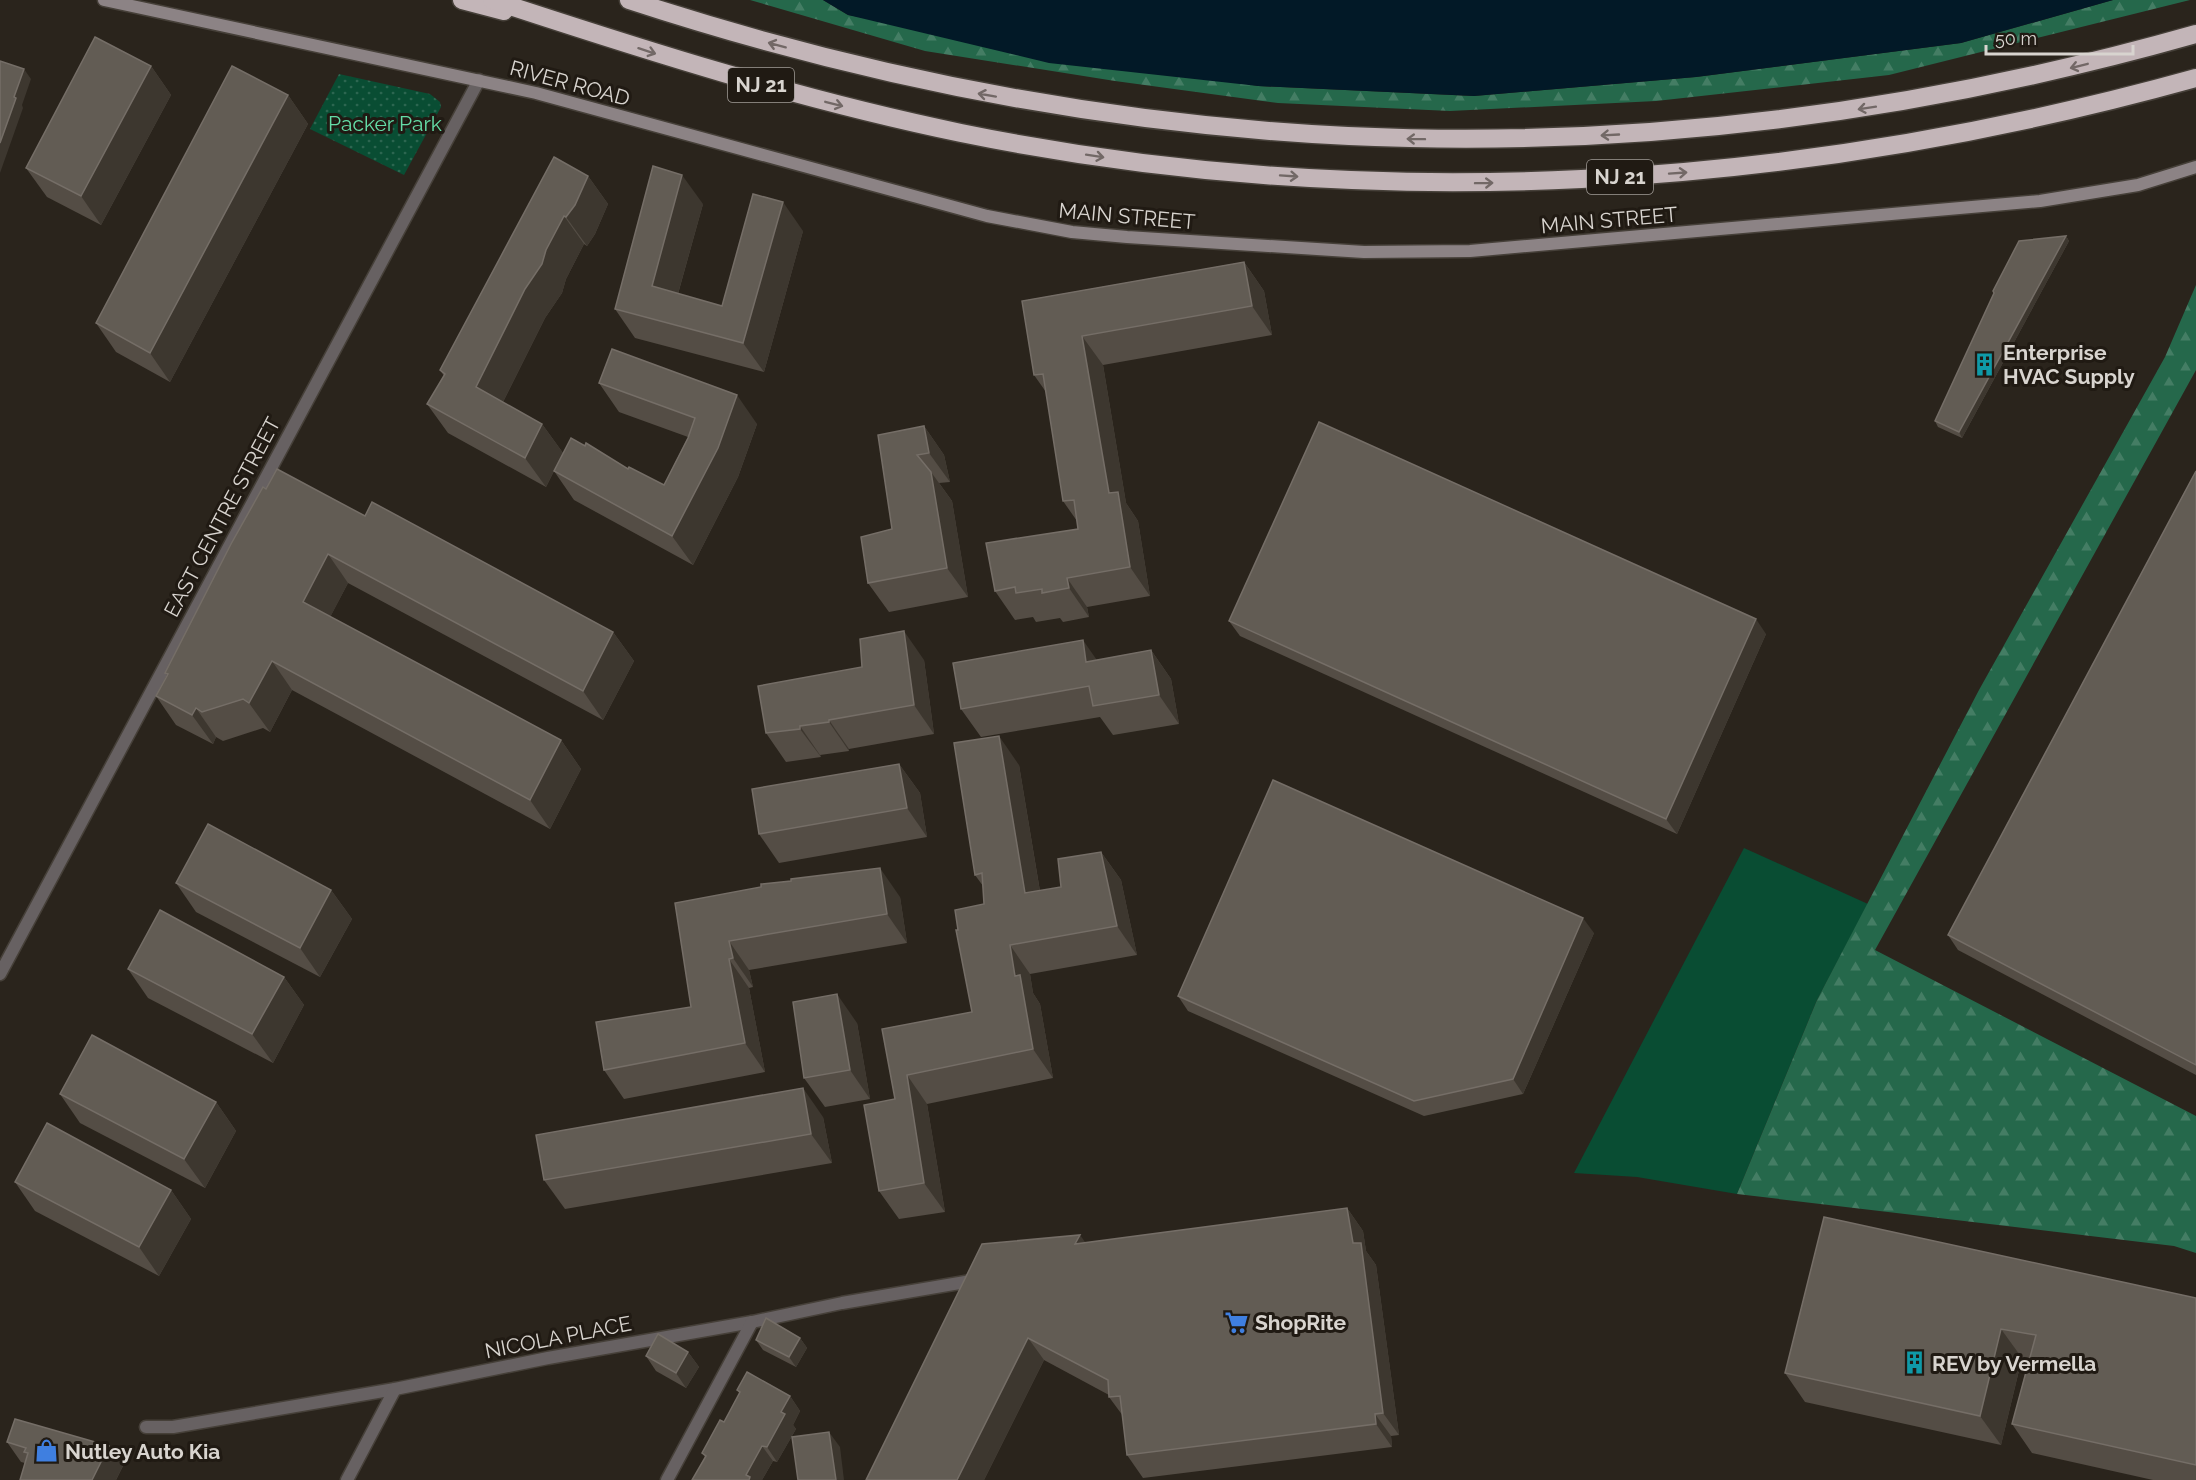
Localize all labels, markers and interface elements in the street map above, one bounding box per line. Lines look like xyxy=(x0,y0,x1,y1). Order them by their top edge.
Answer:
scale bar xyxy=(1986,18,2133,56)
text: 50 m xyxy=(1995,28,2037,49)
one-way arrow xyxy=(768,39,787,50)
one-way arrow xyxy=(637,46,656,57)
street label: RIVER ROAD xyxy=(507,55,633,111)
one-way arrow xyxy=(2069,60,2088,72)
road number: NJ 21 xyxy=(728,68,794,102)
one-way arrow xyxy=(978,89,997,100)
one-way arrow xyxy=(825,99,844,111)
one-way arrow xyxy=(1858,103,1877,114)
park label: Packer Park xyxy=(328,111,442,136)
one-way arrow xyxy=(1601,130,1621,141)
one-way arrow xyxy=(1406,134,1426,145)
one-way arrow xyxy=(1084,150,1104,161)
road number: NJ 21 xyxy=(1587,160,1653,194)
one-way arrow xyxy=(1668,168,1688,179)
one-way arrow xyxy=(1278,171,1298,182)
one-way arrow xyxy=(1473,177,1493,188)
street label: MAIN STREET xyxy=(1058,198,1197,234)
street label: MAIN STREET xyxy=(1540,202,1679,238)
place label: Enterprise HVAC Supply xyxy=(2003,340,2135,389)
building icon: Enterprise HVAC Supply xyxy=(1972,351,1998,377)
street label: EAST CENTRE STREET xyxy=(159,413,285,621)
supermarket icon: ShopRite xyxy=(1224,1309,1250,1335)
place label: ShopRite xyxy=(1255,1310,1347,1335)
street label: NICOLA PLACE xyxy=(483,1311,633,1363)
building icon: REV by Vermella xyxy=(1901,1350,1927,1376)
place label: REV by Vermella xyxy=(1932,1351,2096,1376)
shop icon: Nutley Auto Kia xyxy=(34,1438,60,1464)
place label: Nutley Auto Kia xyxy=(65,1439,220,1464)

